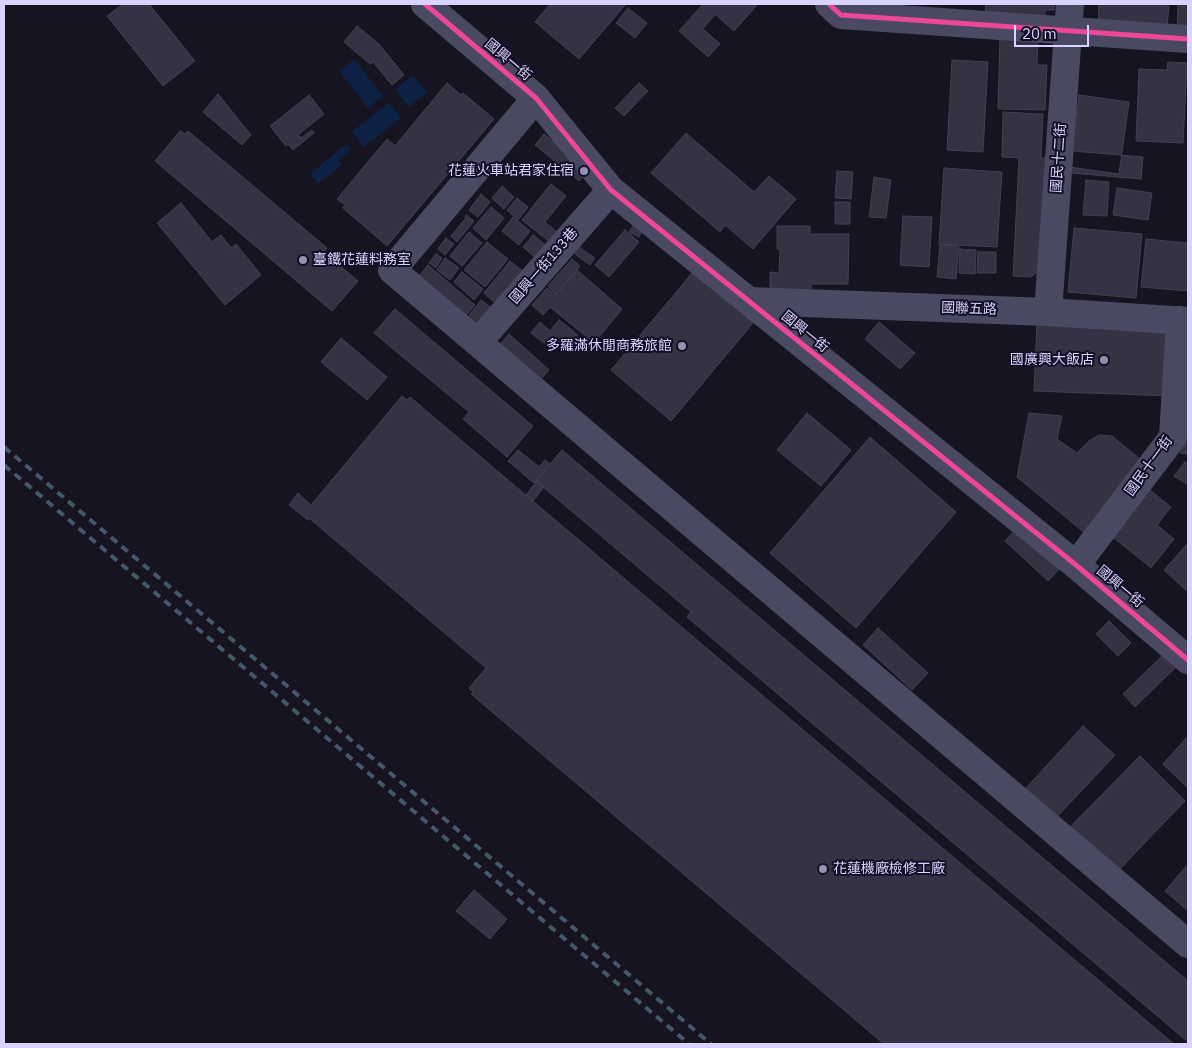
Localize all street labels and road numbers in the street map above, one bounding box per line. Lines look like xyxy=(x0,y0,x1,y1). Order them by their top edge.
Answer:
street label: 國興一街 xyxy=(481,36,535,84)
street label: 國民十二街 xyxy=(1048,122,1070,194)
street label: 國興一街133巷 xyxy=(506,225,582,307)
street label: 國聯五路 xyxy=(941,300,997,318)
street label: 國興一街 xyxy=(778,308,832,356)
street label: 國民十一街 xyxy=(1122,433,1176,499)
street label: 國興一街 xyxy=(1093,563,1147,611)

